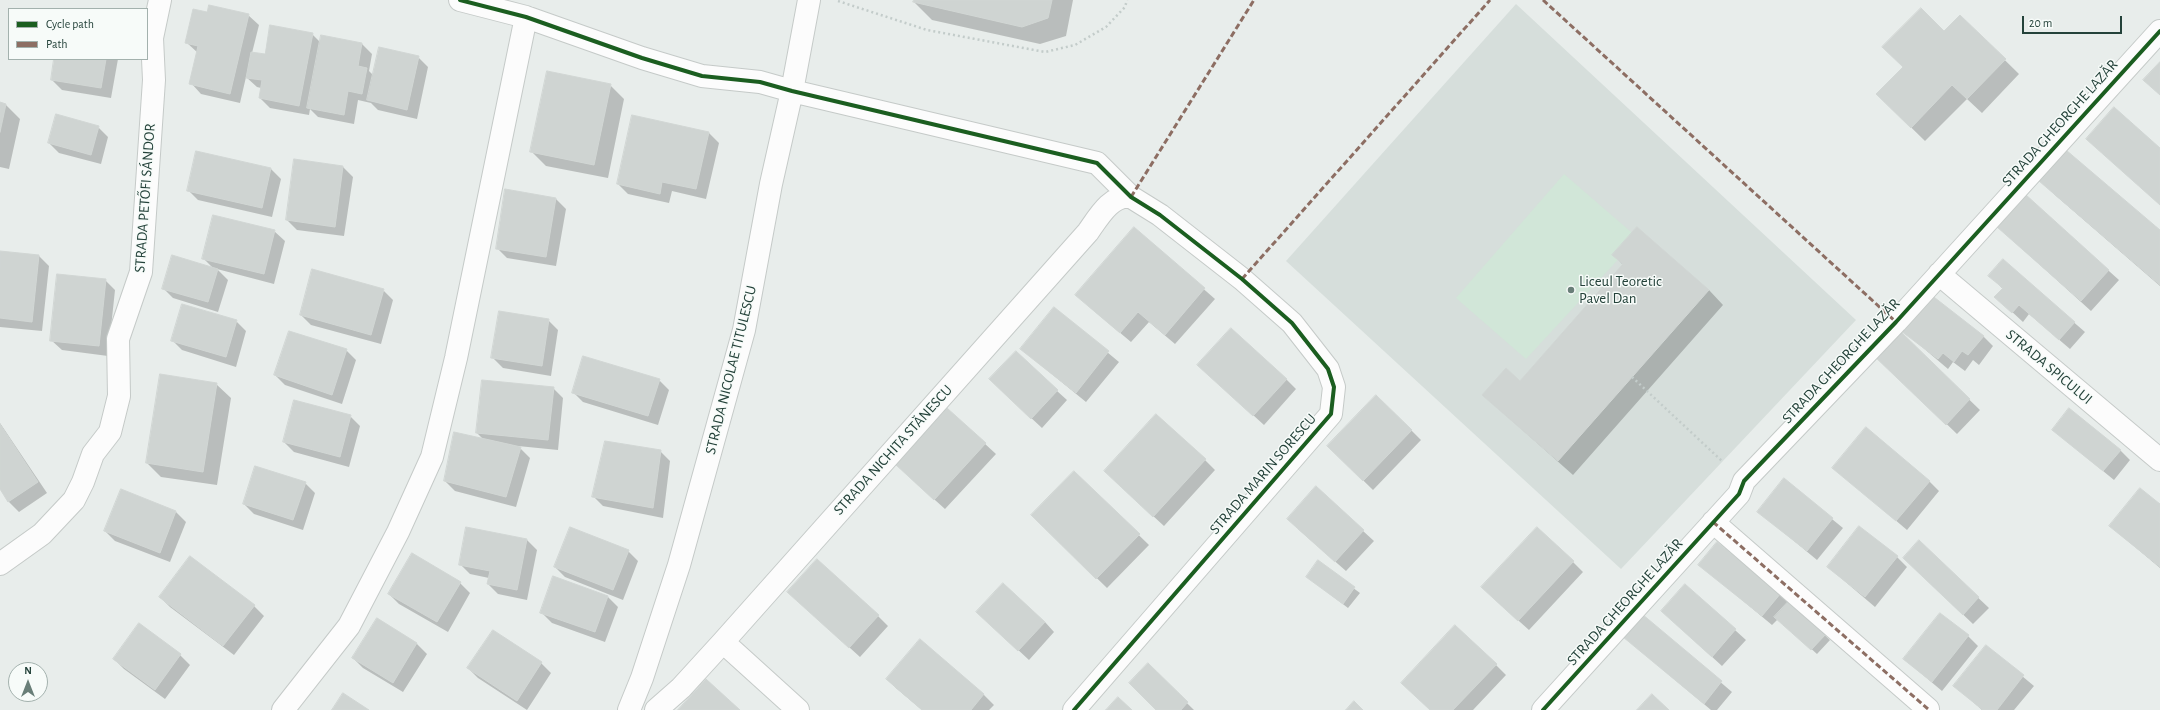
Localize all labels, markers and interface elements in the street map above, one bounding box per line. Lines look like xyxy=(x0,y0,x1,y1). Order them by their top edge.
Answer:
legend xyxy=(8,8,148,60)
scale bar xyxy=(2024,8,2124,34)
text: 20 m xyxy=(2029,17,2052,29)
text: Cycle path xyxy=(46,18,94,30)
text: Path xyxy=(46,38,68,50)
street label: STRADA GHEORGHE LAZĂR xyxy=(1998,56,2122,190)
street label: STRADA PETŐFI SÁNDOR xyxy=(131,123,159,273)
place label: Liceul Teoretic Pavel Dan xyxy=(1579,272,1662,307)
street label: STRADA NICOLAE TITULESCU xyxy=(701,284,761,456)
marker: Liceul Teoretic Pavel Dan xyxy=(1566,285,1576,295)
street label: STRADA GHEORGHE LAZĂR xyxy=(1778,295,1904,427)
street label: STRADA SPICULUI xyxy=(2002,326,2096,408)
street label: STRADA NICHITA STĂNESCU xyxy=(830,381,956,519)
street label: STRADA MARIN SORESCU xyxy=(1206,410,1320,538)
street label: STRADA GHEORGHE LAZĂR xyxy=(1563,535,1687,669)
north arrow xyxy=(8,662,48,702)
text: N xyxy=(24,665,32,676)

